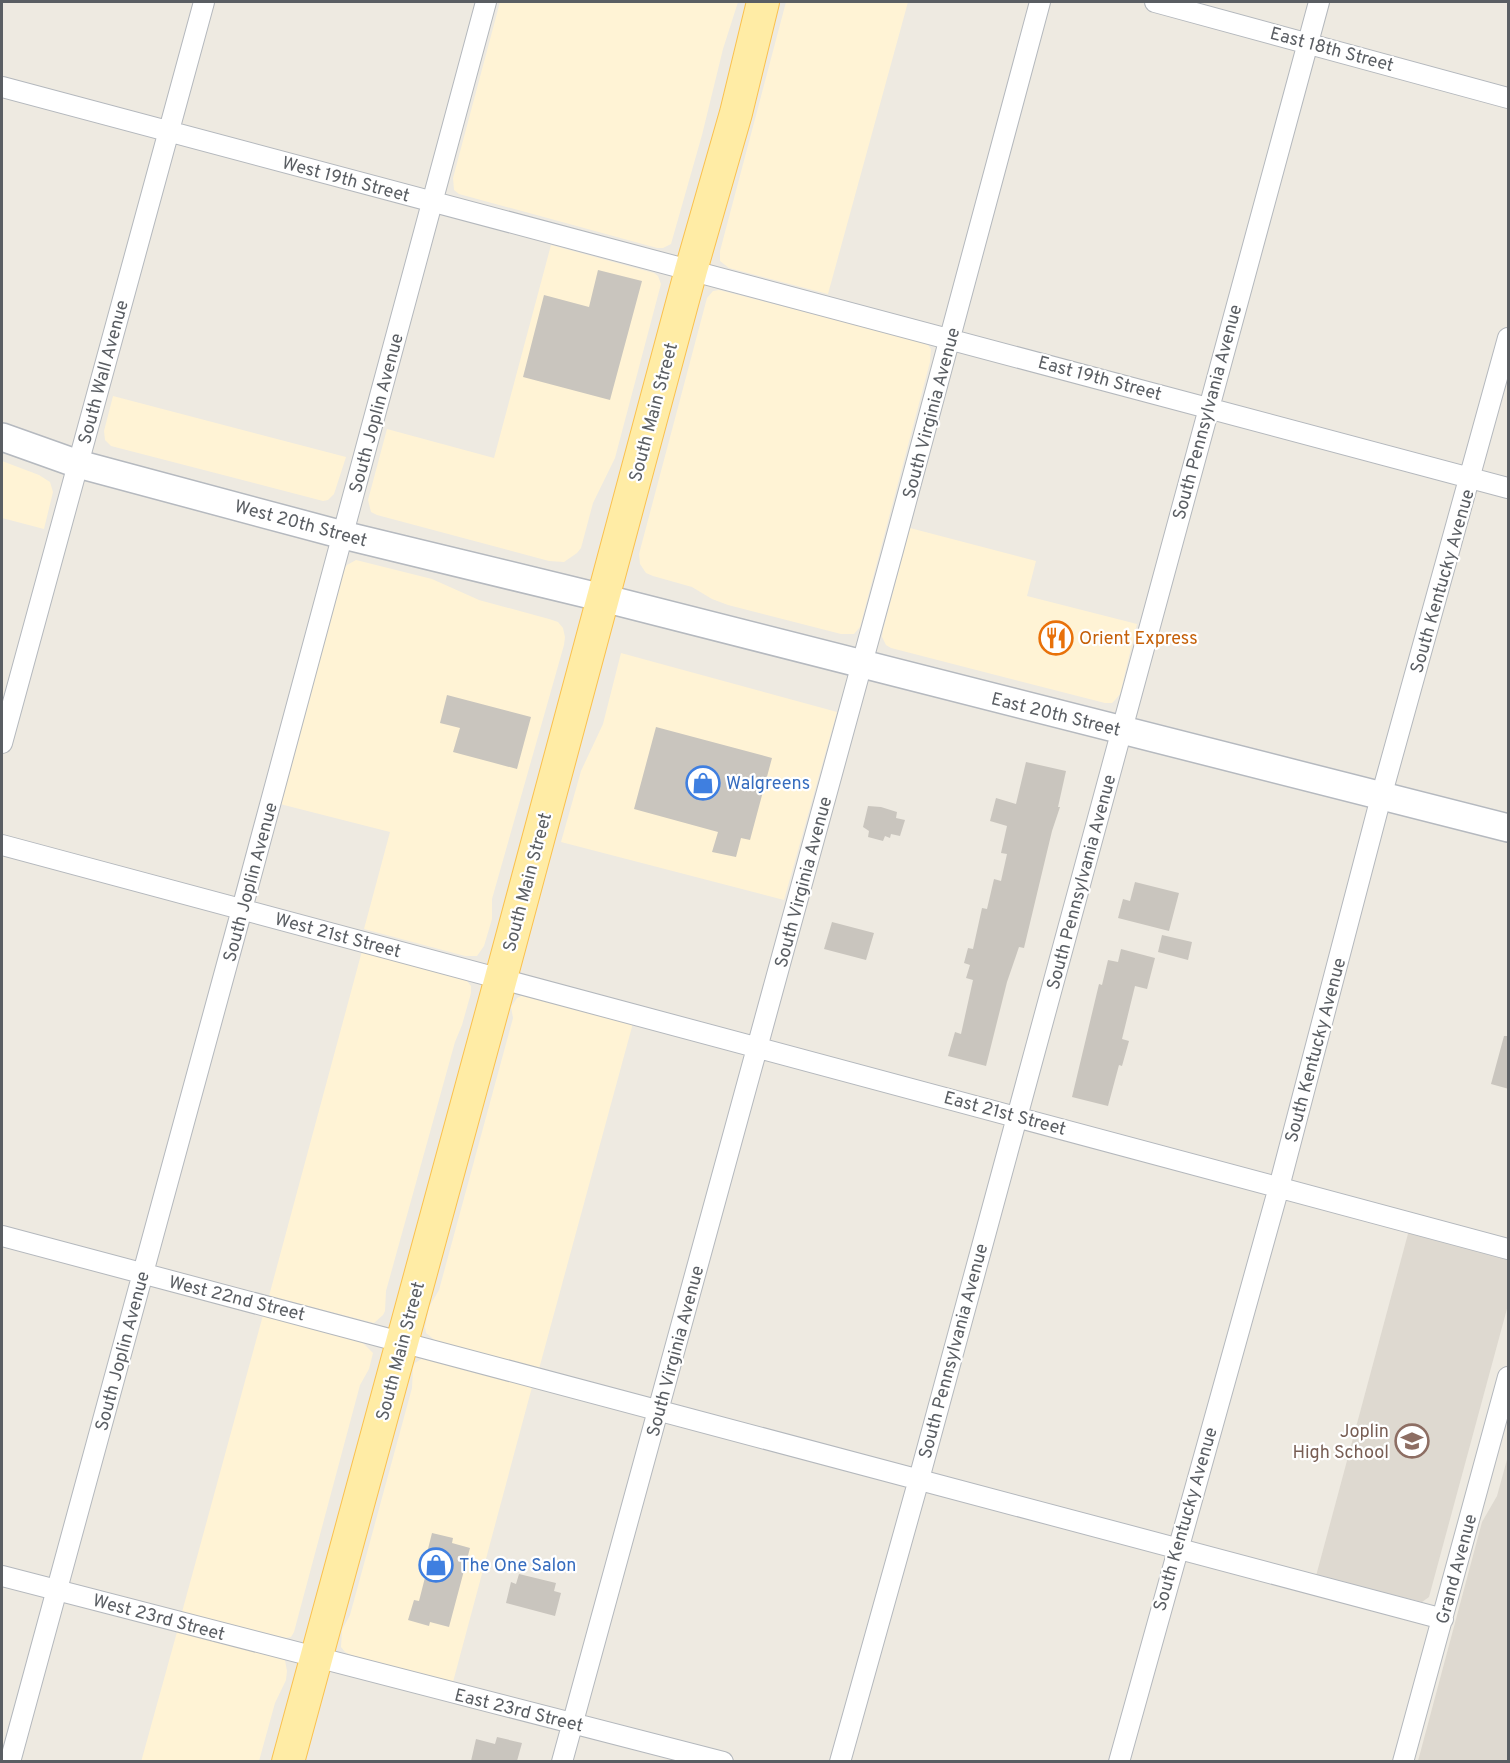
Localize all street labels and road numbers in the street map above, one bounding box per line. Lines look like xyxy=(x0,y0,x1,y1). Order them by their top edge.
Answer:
street label: East 18th Street xyxy=(1267,23,1396,78)
street label: West 19th Street xyxy=(279,152,412,209)
street label: South Wall Avenue xyxy=(74,298,135,447)
street label: South Pennsylvania Avenue xyxy=(1169,302,1248,523)
street label: South Virginia Avenue xyxy=(899,325,966,501)
street label: South Joplin Avenue xyxy=(345,331,410,496)
street label: South Main Street xyxy=(625,340,684,485)
street label: East 19th Street xyxy=(1035,352,1164,407)
street label: South Kentucky Avenue xyxy=(1406,487,1481,676)
street label: West 20th Street xyxy=(232,496,370,553)
street label: East 20th Street xyxy=(989,688,1123,743)
street label: South Pennsylvania Avenue xyxy=(1043,772,1122,993)
street label: South Virginia Avenue xyxy=(771,794,838,970)
street label: South Joplin Avenue xyxy=(219,800,284,965)
street label: South Main Street xyxy=(499,810,558,955)
street label: West 21st Street xyxy=(272,909,403,964)
street label: South Kentucky Avenue xyxy=(1281,955,1352,1145)
street label: East 21st Street xyxy=(941,1087,1068,1142)
street label: South Pennsylvania Avenue xyxy=(915,1241,994,1462)
street label: South Virginia Avenue xyxy=(643,1263,710,1439)
street label: South Joplin Avenue xyxy=(91,1269,156,1434)
street label: West 22nd Street xyxy=(166,1271,307,1328)
street label: South Main Street xyxy=(372,1279,431,1424)
street label: South Kentucky Avenue xyxy=(1149,1425,1224,1614)
street label: Grand Avenue xyxy=(1432,1512,1483,1627)
street label: West 23rd Street xyxy=(90,1590,227,1647)
street label: East 23rd Street xyxy=(452,1684,585,1739)

